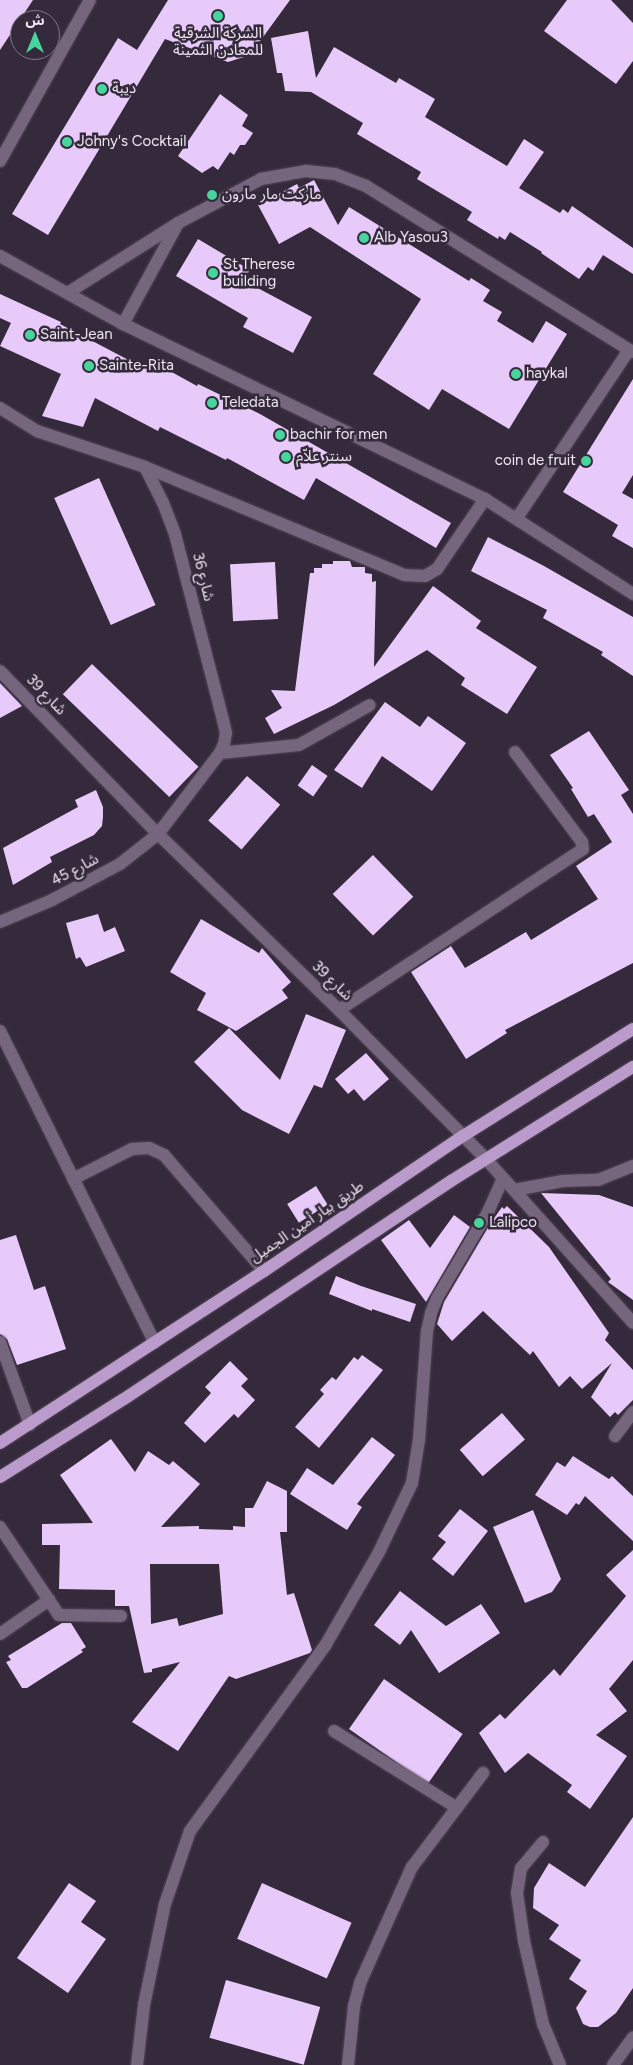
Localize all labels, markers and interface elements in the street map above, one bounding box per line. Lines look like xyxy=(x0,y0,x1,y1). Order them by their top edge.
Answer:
north arrow xyxy=(10,10,60,60)
marker: الشركة الشرقية للمعادن الثمينة xyxy=(212,10,224,22)
text: ش xyxy=(25,12,45,29)
place label: الشركة الشرقية للمعادن الثمينة xyxy=(173,24,263,59)
place label: ديبة xyxy=(112,80,136,98)
marker: ديبة xyxy=(96,83,108,95)
place label: Johny's Cocktail xyxy=(77,133,187,151)
marker: Johny's Cocktail xyxy=(61,136,73,148)
place label: ماركت مار مارون xyxy=(222,186,322,204)
marker: ماركت مار مارون xyxy=(206,189,218,201)
place label: Alb Yasou3 xyxy=(374,229,448,247)
marker: Alb Yasou3 xyxy=(358,232,370,244)
place label: St Therese building xyxy=(223,255,295,290)
marker: St Therese building xyxy=(207,267,219,279)
place label: Saint-Jean xyxy=(40,326,113,344)
marker: Saint-Jean xyxy=(24,329,36,341)
place label: Sainte-Rita xyxy=(99,357,174,375)
marker: Sainte-Rita xyxy=(83,360,95,372)
place label: haykal xyxy=(526,365,568,383)
marker: haykal xyxy=(510,368,522,380)
place label: Teledata xyxy=(222,394,279,412)
marker: Teledata xyxy=(206,397,218,409)
place label: bachir for men xyxy=(290,426,387,444)
marker: bachir for men xyxy=(274,429,286,441)
place label: سنتر علاّم xyxy=(296,448,352,466)
marker: سنتر علاّم xyxy=(280,451,292,463)
place label: coin de fruit xyxy=(495,452,576,470)
marker: coin de fruit xyxy=(580,455,592,467)
street label: شارع 36 xyxy=(188,551,218,603)
street label: شارع 39 xyxy=(22,671,70,719)
street label: شارع 45 xyxy=(48,850,102,890)
street label: شارع 39 xyxy=(308,957,356,1005)
street label: طريق بيار أمين الجميل xyxy=(247,1177,367,1267)
place label: Lalipco xyxy=(489,1214,537,1232)
marker: Lalipco xyxy=(473,1217,485,1229)

